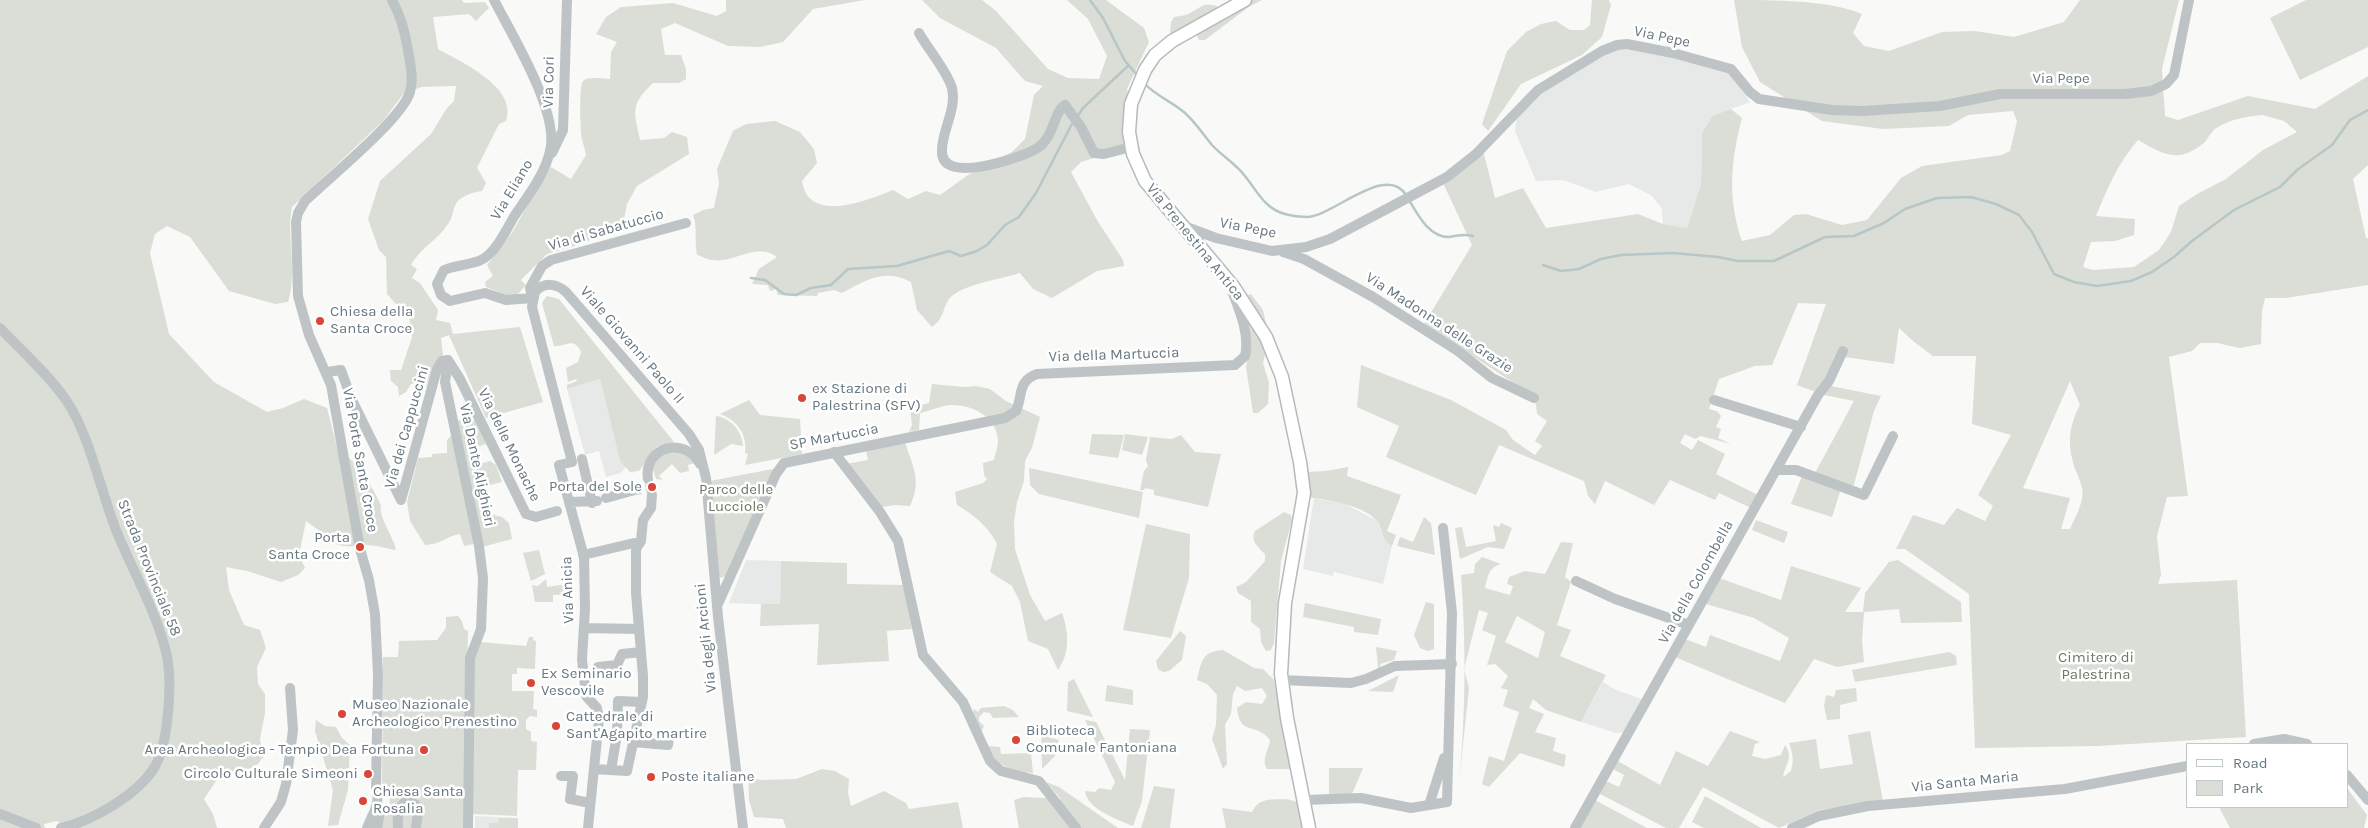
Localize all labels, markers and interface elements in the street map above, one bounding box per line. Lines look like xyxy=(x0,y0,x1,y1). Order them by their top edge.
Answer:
street label: Via Pepe xyxy=(1632,22,1692,52)
street label: Via Cori xyxy=(540,56,558,108)
street label: Via Pepe xyxy=(2032,70,2090,88)
street label: Via Eliano xyxy=(487,157,537,223)
street label: Via Prenestina Antica xyxy=(1142,180,1248,304)
street label: Via di Sabatuccio xyxy=(546,205,666,255)
street label: Via Pepe xyxy=(1218,214,1278,242)
street label: Via Madonna delle Grazie xyxy=(1362,269,1516,377)
street label: Viale Giovanni Paolo II xyxy=(576,282,688,408)
place label: Chiesa della Santa Croce xyxy=(330,303,413,338)
marker: Chiesa della Santa Croce xyxy=(314,315,326,327)
street label: Via della Martuccia xyxy=(1048,344,1180,366)
street label: Via dei Cappuccini xyxy=(381,364,433,490)
place label: ex Stazione di Palestrina (SFV) xyxy=(812,380,921,415)
street label: Via delle Monache xyxy=(474,385,544,505)
street label: Via Porta Santa Croce xyxy=(338,386,382,534)
marker: ex Stazione di Palestrina (SFV) xyxy=(796,392,808,404)
street label: Via Dante Alighieri xyxy=(455,402,499,528)
street label: SP Martuccia xyxy=(788,420,880,454)
place label: Porta del Sole xyxy=(549,478,642,496)
marker: Porta del Sole xyxy=(646,481,658,493)
park label: Parco delle Lucciole xyxy=(699,481,773,516)
street label: Strada Provinciale 58 xyxy=(113,497,185,639)
street label: Via della Colombella xyxy=(1655,517,1737,647)
place label: Porta Santa Croce xyxy=(268,529,350,564)
marker: Porta Santa Croce xyxy=(354,541,366,553)
street label: Via Anicia xyxy=(558,556,578,624)
street label: Via degli Arcioni xyxy=(691,582,721,694)
park label: Cimitero di Palestrina xyxy=(2058,649,2134,684)
place label: Ex Seminario Vescovile xyxy=(541,665,631,700)
marker: Ex Seminario Vescovile xyxy=(525,677,537,689)
place label: Museo Nazionale Archeologico Prenestino xyxy=(352,696,517,731)
marker: Museo Nazionale Archeologico Prenestino xyxy=(336,708,348,720)
place label: Cattedrale di Sant'Agapito martire xyxy=(566,708,707,743)
marker: Cattedrale di Sant'Agapito martire xyxy=(550,720,562,732)
place label: Biblioteca Comunale Fantoniana xyxy=(1026,722,1177,757)
marker: Biblioteca Comunale Fantoniana xyxy=(1010,734,1022,746)
place label: Area Archeologica - Tempio Dea Fortuna xyxy=(144,741,414,759)
legend xyxy=(2186,743,2348,808)
marker: Area Archeologica - Tempio Dea Fortuna xyxy=(418,744,430,756)
text: Road xyxy=(2233,754,2268,772)
place label: Circolo Culturale Simeoni xyxy=(184,765,358,783)
street label: Via Santa Maria xyxy=(1911,767,2019,797)
marker: Circolo Culturale Simeoni xyxy=(362,768,374,780)
place label: Poste italiane xyxy=(661,768,754,786)
marker: Poste italiane xyxy=(645,771,657,783)
text: Park xyxy=(2233,779,2263,797)
place label: Chiesa Santa Rosalia xyxy=(373,783,463,818)
marker: Chiesa Santa Rosalia xyxy=(357,795,369,807)

